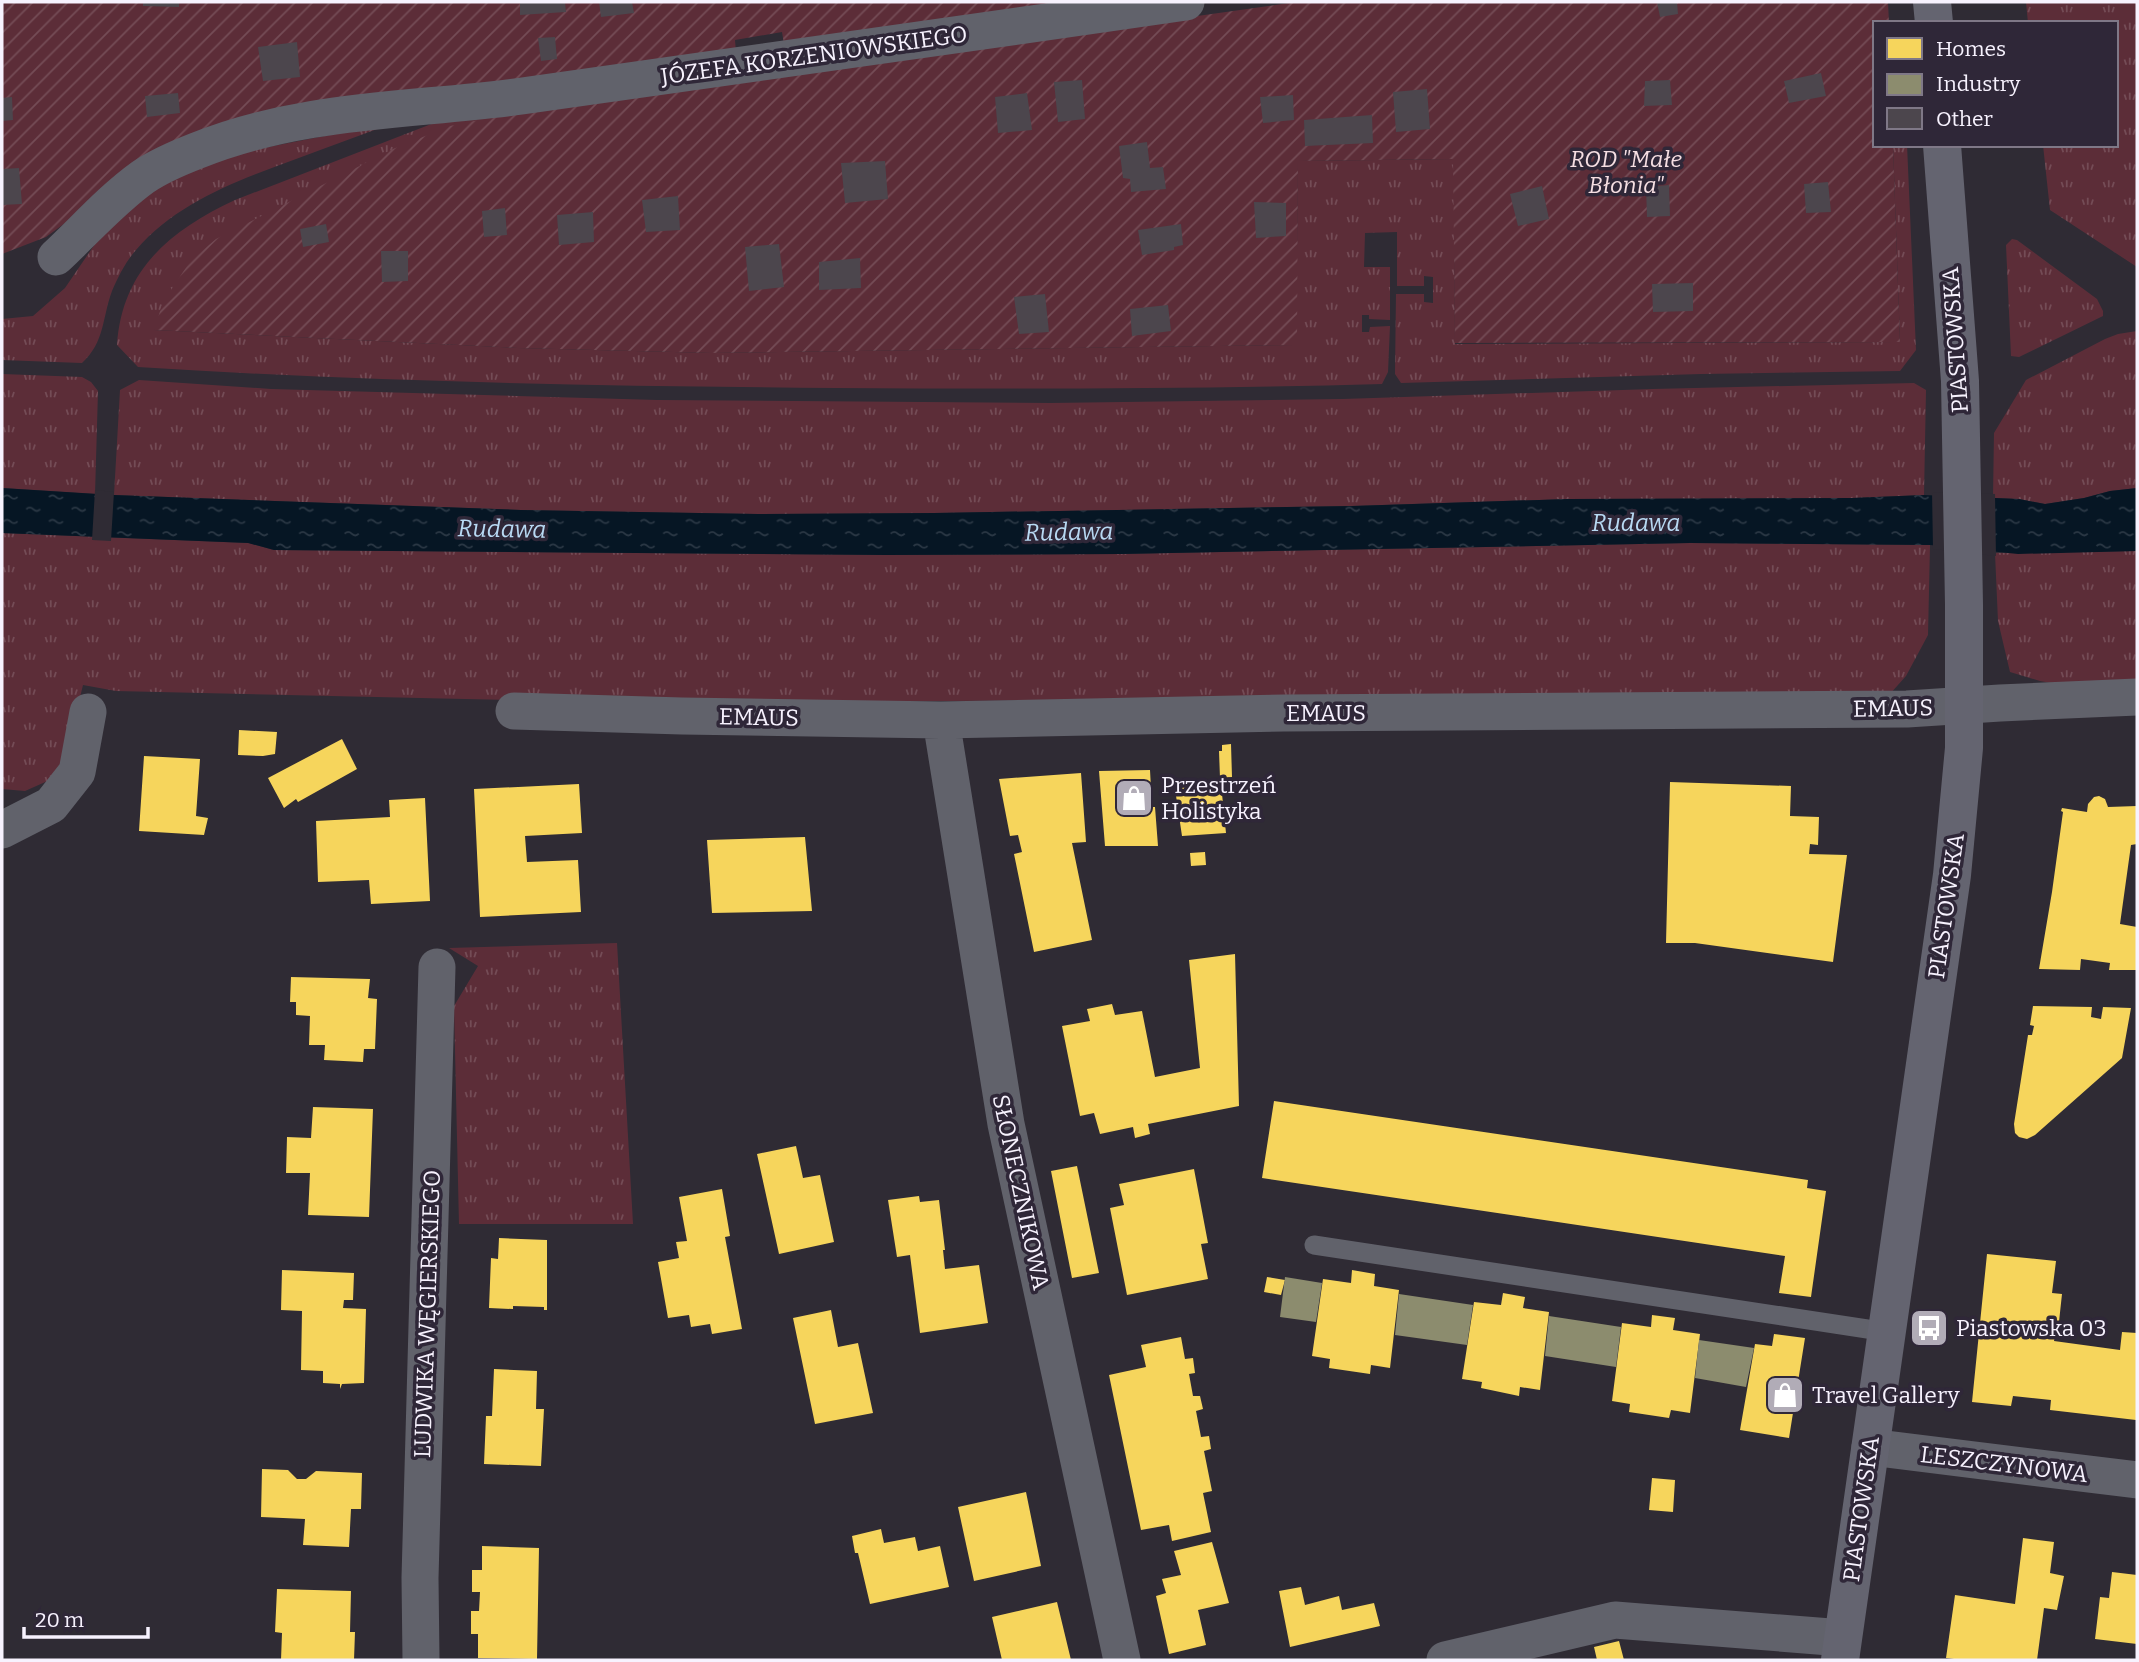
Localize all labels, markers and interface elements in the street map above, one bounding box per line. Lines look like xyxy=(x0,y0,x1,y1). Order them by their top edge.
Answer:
street label: JÓZEFA KORZENIOWSKIEGO xyxy=(658,20,969,91)
legend xyxy=(1873,21,2118,147)
text: Homes xyxy=(1936,36,2006,62)
text: Industry xyxy=(1936,71,2021,97)
text: Other xyxy=(1936,106,1993,132)
park label: ROD "Małe Błonia" xyxy=(1570,145,1683,199)
street label: PIASTOWSKA xyxy=(1936,265,1974,414)
water label: Rudawa xyxy=(1591,509,1681,537)
water label: Rudawa xyxy=(457,514,547,544)
water label: Rudawa xyxy=(1024,517,1114,547)
street label: EMAUS xyxy=(1853,693,1933,723)
street label: EMAUS xyxy=(1286,699,1366,727)
street label: EMAUS xyxy=(719,702,799,732)
place label: Przestrzeń Holistyka xyxy=(1161,771,1276,825)
shop icon: Przestrzeń Holistyka xyxy=(1113,777,1155,819)
street label: PIASTOWSKA xyxy=(1922,831,1970,980)
street label: SŁONECZNIKOWA xyxy=(987,1092,1055,1293)
street label: LUDWIKA WĘGIERSKIEGO xyxy=(408,1169,446,1459)
bus stop icon: Piastowska 03 xyxy=(1908,1307,1950,1349)
place label: Piastowska 03 xyxy=(1956,1314,2107,1342)
shop icon: Travel Gallery xyxy=(1764,1374,1806,1416)
place label: Travel Gallery xyxy=(1812,1381,1960,1409)
street label: PIASTOWSKA xyxy=(1837,1434,1885,1583)
street label: LESZCZYNOWA xyxy=(1919,1440,2090,1488)
scale bar xyxy=(24,1596,149,1640)
text: 20 m xyxy=(35,1607,84,1633)

